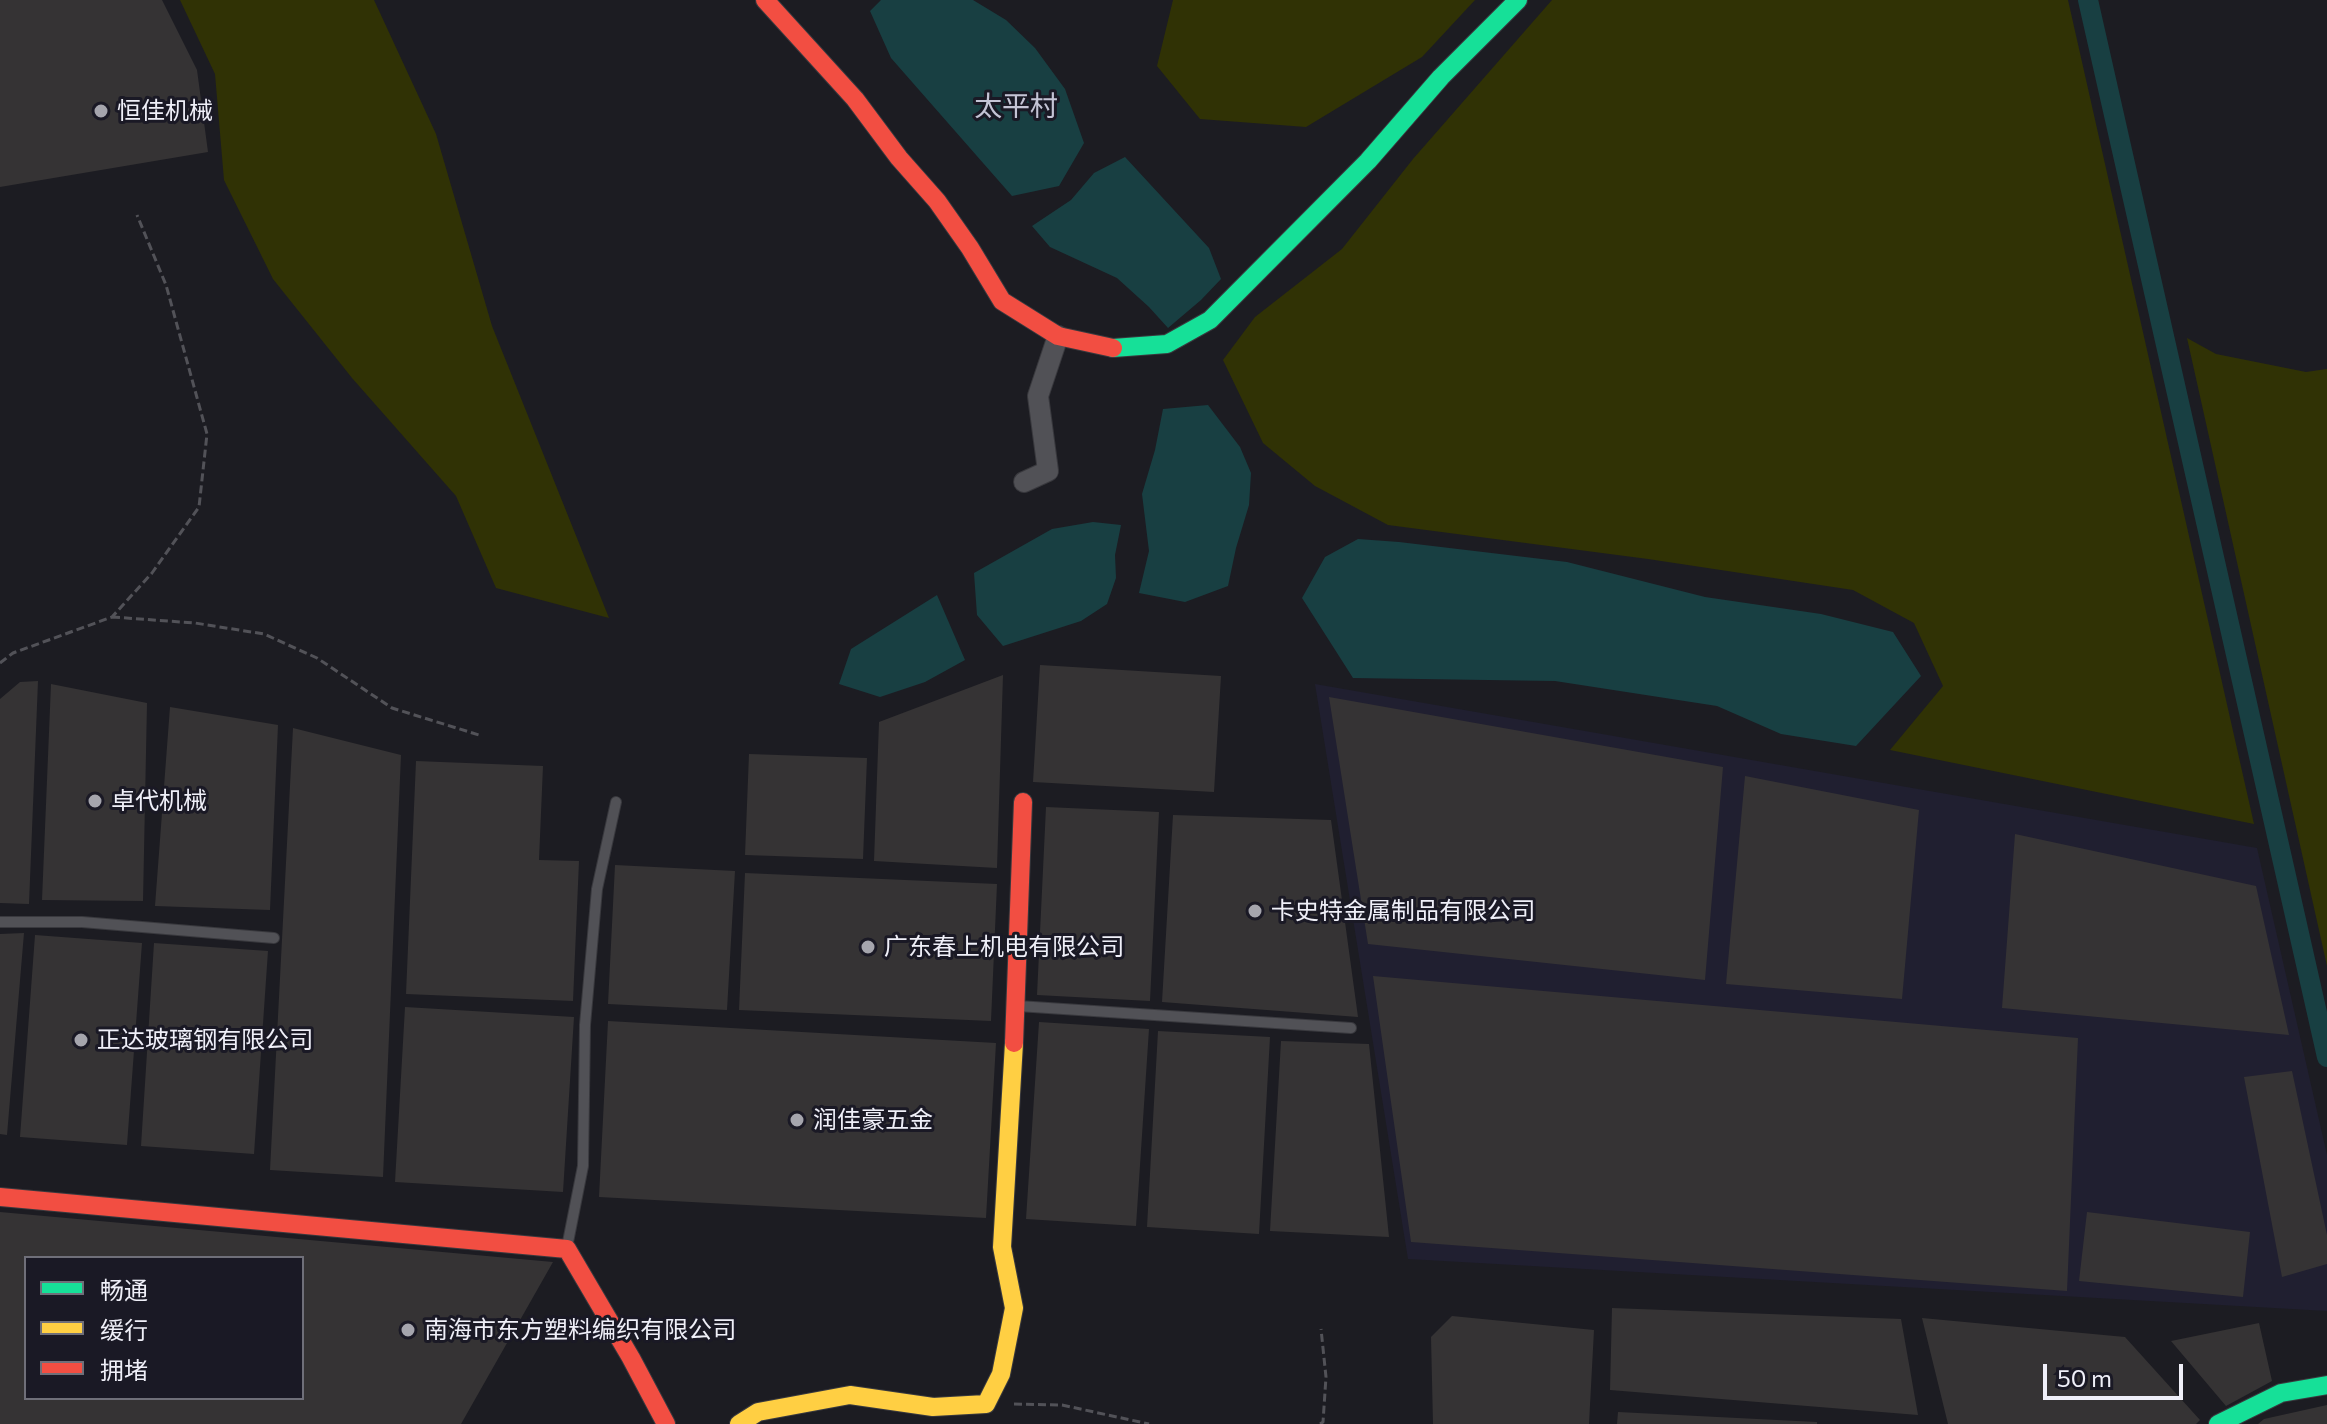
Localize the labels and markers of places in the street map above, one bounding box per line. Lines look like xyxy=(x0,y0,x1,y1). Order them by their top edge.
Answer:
place label: 恒佳机械 xyxy=(117,97,213,125)
marker: 恒佳机械 xyxy=(92,102,110,120)
place label: 卓代机械 xyxy=(111,787,207,815)
marker: 卓代机械 xyxy=(86,792,104,810)
place label: 卡史特金属制品有限公司 xyxy=(1271,897,1535,925)
marker: 卡史特金属制品有限公司 xyxy=(1246,902,1264,920)
place label: 广东春上机电有限公司 xyxy=(884,933,1124,961)
marker: 广东春上机电有限公司 xyxy=(859,938,877,956)
place label: 正达玻璃钢有限公司 xyxy=(97,1026,313,1054)
marker: 正达玻璃钢有限公司 xyxy=(72,1031,90,1049)
place label: 润佳豪五金 xyxy=(813,1106,933,1134)
marker: 润佳豪五金 xyxy=(788,1111,806,1129)
place label: 南海市东方塑料编织有限公司 xyxy=(424,1316,736,1344)
marker: 南海市东方塑料编织有限公司 xyxy=(399,1321,417,1339)

